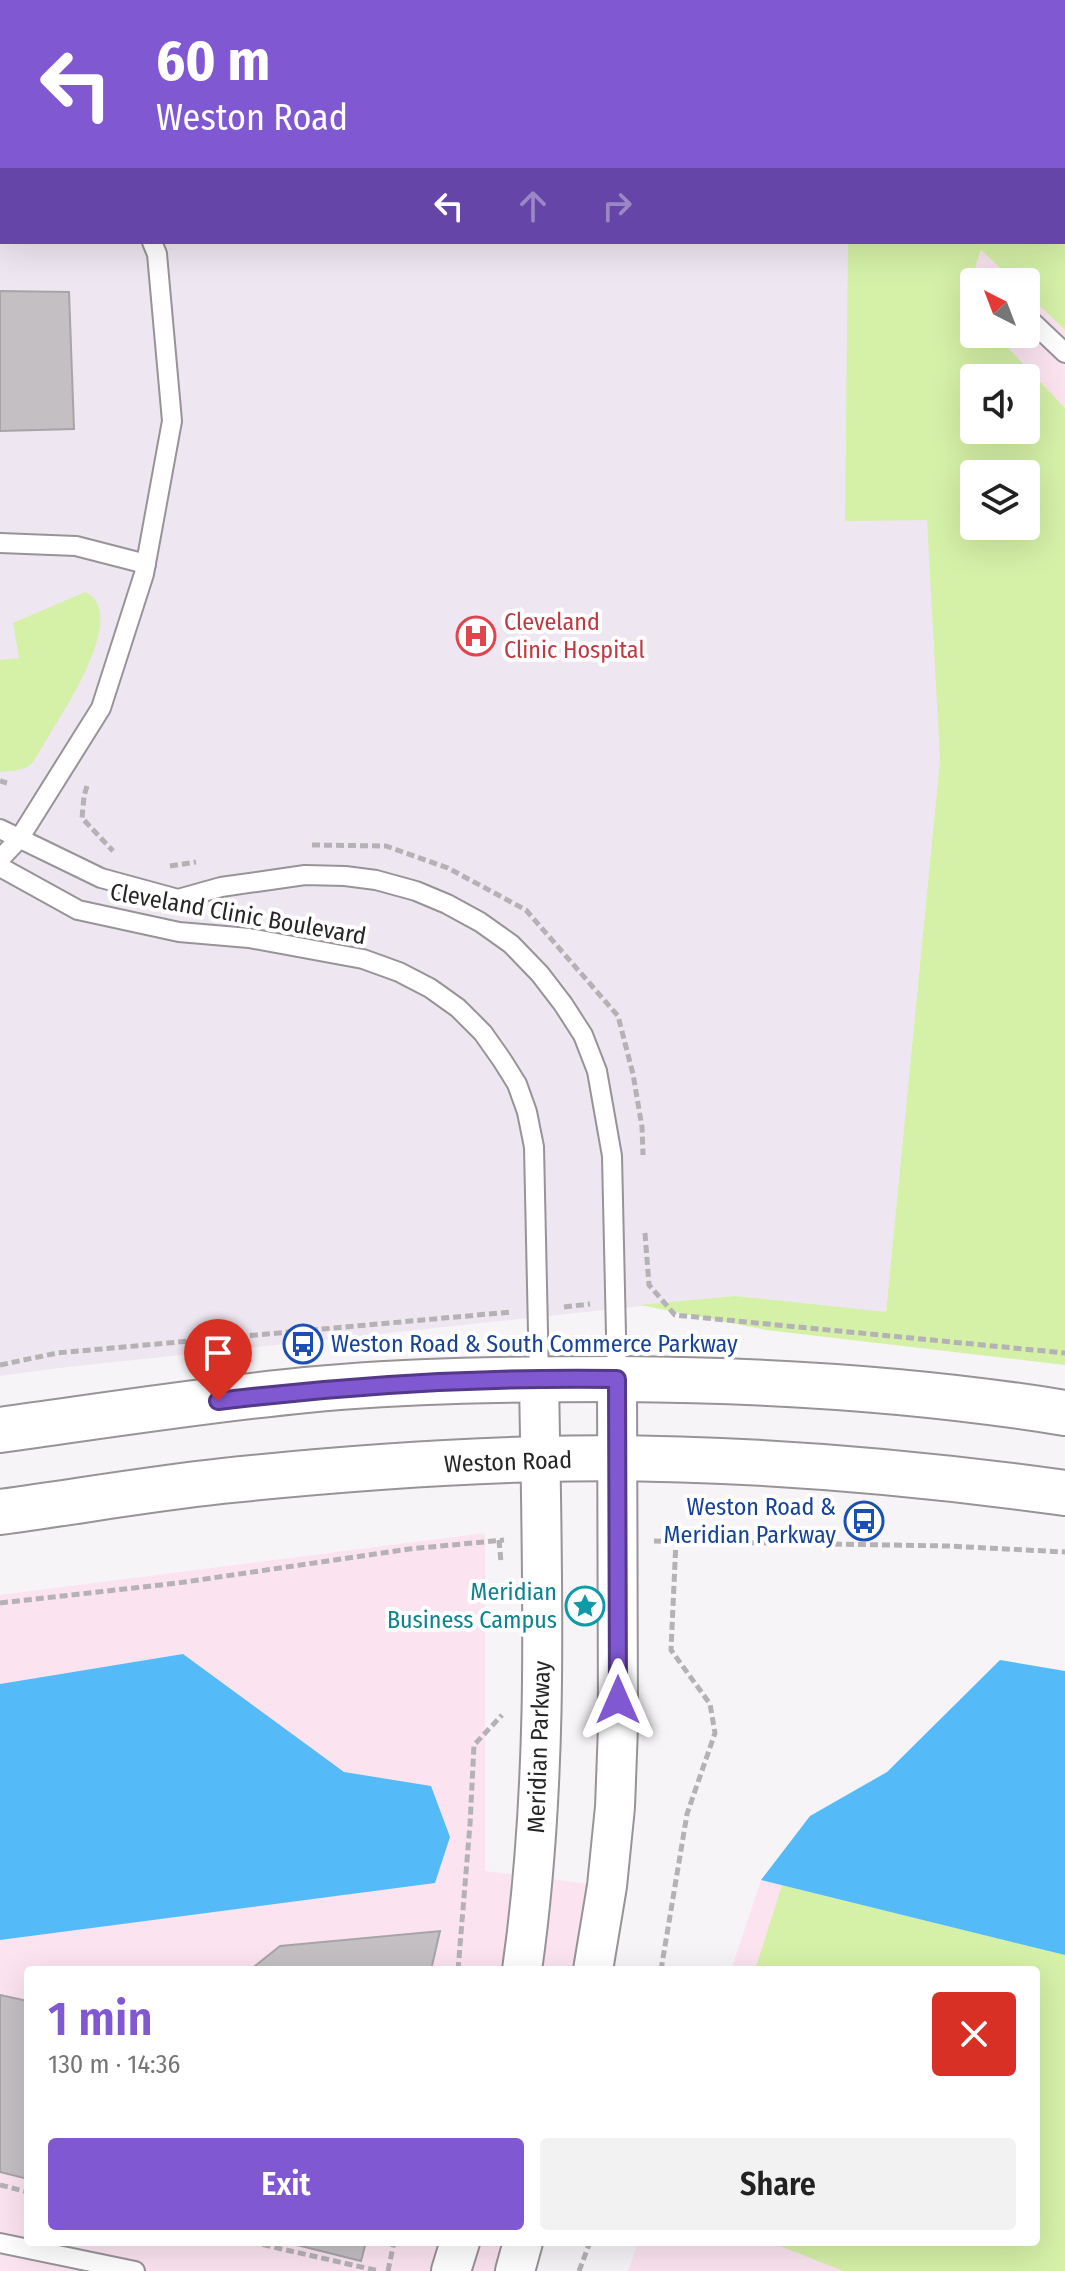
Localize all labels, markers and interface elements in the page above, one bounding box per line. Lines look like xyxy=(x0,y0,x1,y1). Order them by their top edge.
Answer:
text: 60 m xyxy=(156,28,270,95)
icon: left xyxy=(24,32,128,136)
text: Weston Road xyxy=(156,96,348,140)
icon: left xyxy=(427,184,471,228)
icon: ahead xyxy=(511,184,555,228)
icon: right xyxy=(595,184,639,228)
north arrow xyxy=(960,268,1040,348)
map controls xyxy=(960,268,1040,540)
button: sound xyxy=(960,364,1040,444)
button: layers xyxy=(960,460,1040,540)
place label: Cleveland Clinic Hospital xyxy=(504,608,645,664)
hospital icon: Cleveland Clinic Hospital xyxy=(455,615,497,657)
street label: Cleveland Clinic Boulevard xyxy=(108,878,368,950)
pin xyxy=(184,1319,252,1401)
bus stop icon: Weston Road & South Commerce Parkway xyxy=(282,1323,324,1365)
place label: Weston Road & South Commerce Parkway xyxy=(331,1330,738,1358)
icon: arrive xyxy=(196,1331,240,1375)
street label: Weston Road xyxy=(444,1446,572,1478)
place label: Weston Road & Meridian Parkway xyxy=(664,1493,836,1549)
bus stop icon: Weston Road & Meridian Parkway xyxy=(843,1500,885,1542)
place label: Meridian Business Campus xyxy=(387,1578,557,1634)
place icon: Meridian Business Campus xyxy=(564,1585,606,1627)
position arrow xyxy=(576,1658,660,1742)
street label: Meridian Parkway xyxy=(522,1660,556,1834)
text: 1 min xyxy=(48,1990,153,2048)
button: close xyxy=(932,1992,1016,2076)
text: 130 m · 14:36 xyxy=(48,2049,180,2080)
button: Exit xyxy=(48,2138,524,2230)
button: Share xyxy=(540,2138,1016,2230)

